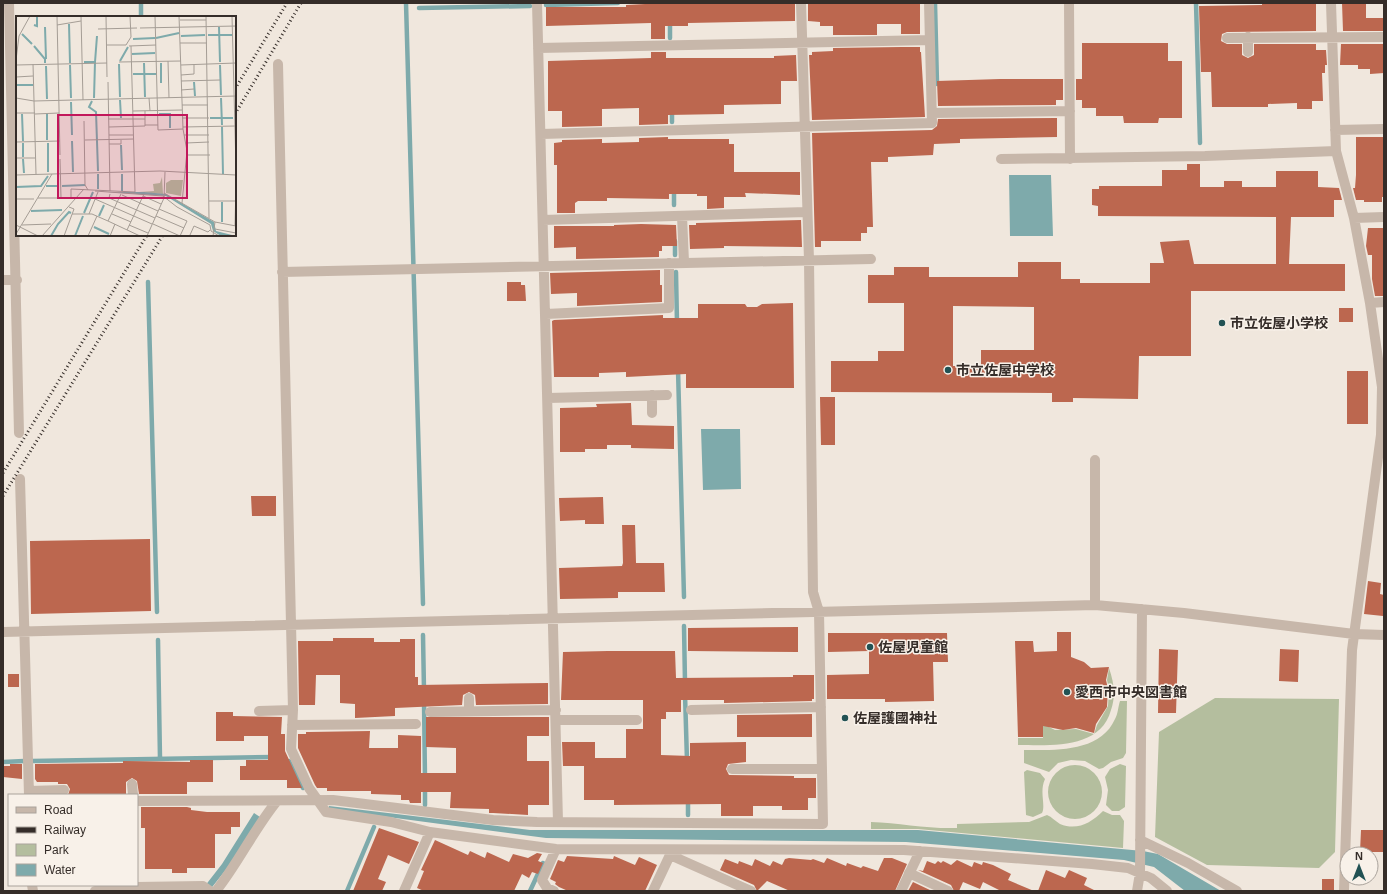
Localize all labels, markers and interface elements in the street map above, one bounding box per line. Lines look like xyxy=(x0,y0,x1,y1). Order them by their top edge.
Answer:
inset map xyxy=(16,16,236,236)
place label: 市立佐屋小学校 xyxy=(1230,315,1328,331)
marker: 市立佐屋小学校 xyxy=(1217,318,1227,328)
place label: 市立佐屋中学校 xyxy=(956,362,1054,378)
marker: 市立佐屋中学校 xyxy=(943,365,953,375)
place label: 佐屋児童館 xyxy=(878,639,948,655)
marker: 佐屋児童館 xyxy=(865,642,875,652)
place label: 愛西市中央図書館 xyxy=(1075,684,1187,700)
marker: 愛西市中央図書館 xyxy=(1062,687,1072,697)
place label: 佐屋護國神社 xyxy=(853,710,937,726)
marker: 佐屋護國神社 xyxy=(840,713,850,723)
legend xyxy=(8,794,138,886)
text: Road xyxy=(44,803,73,817)
text: Railway xyxy=(44,823,86,837)
text: Park xyxy=(44,843,70,857)
north arrow xyxy=(1339,846,1379,886)
text: N xyxy=(1355,850,1363,862)
text: Water xyxy=(44,863,76,877)

